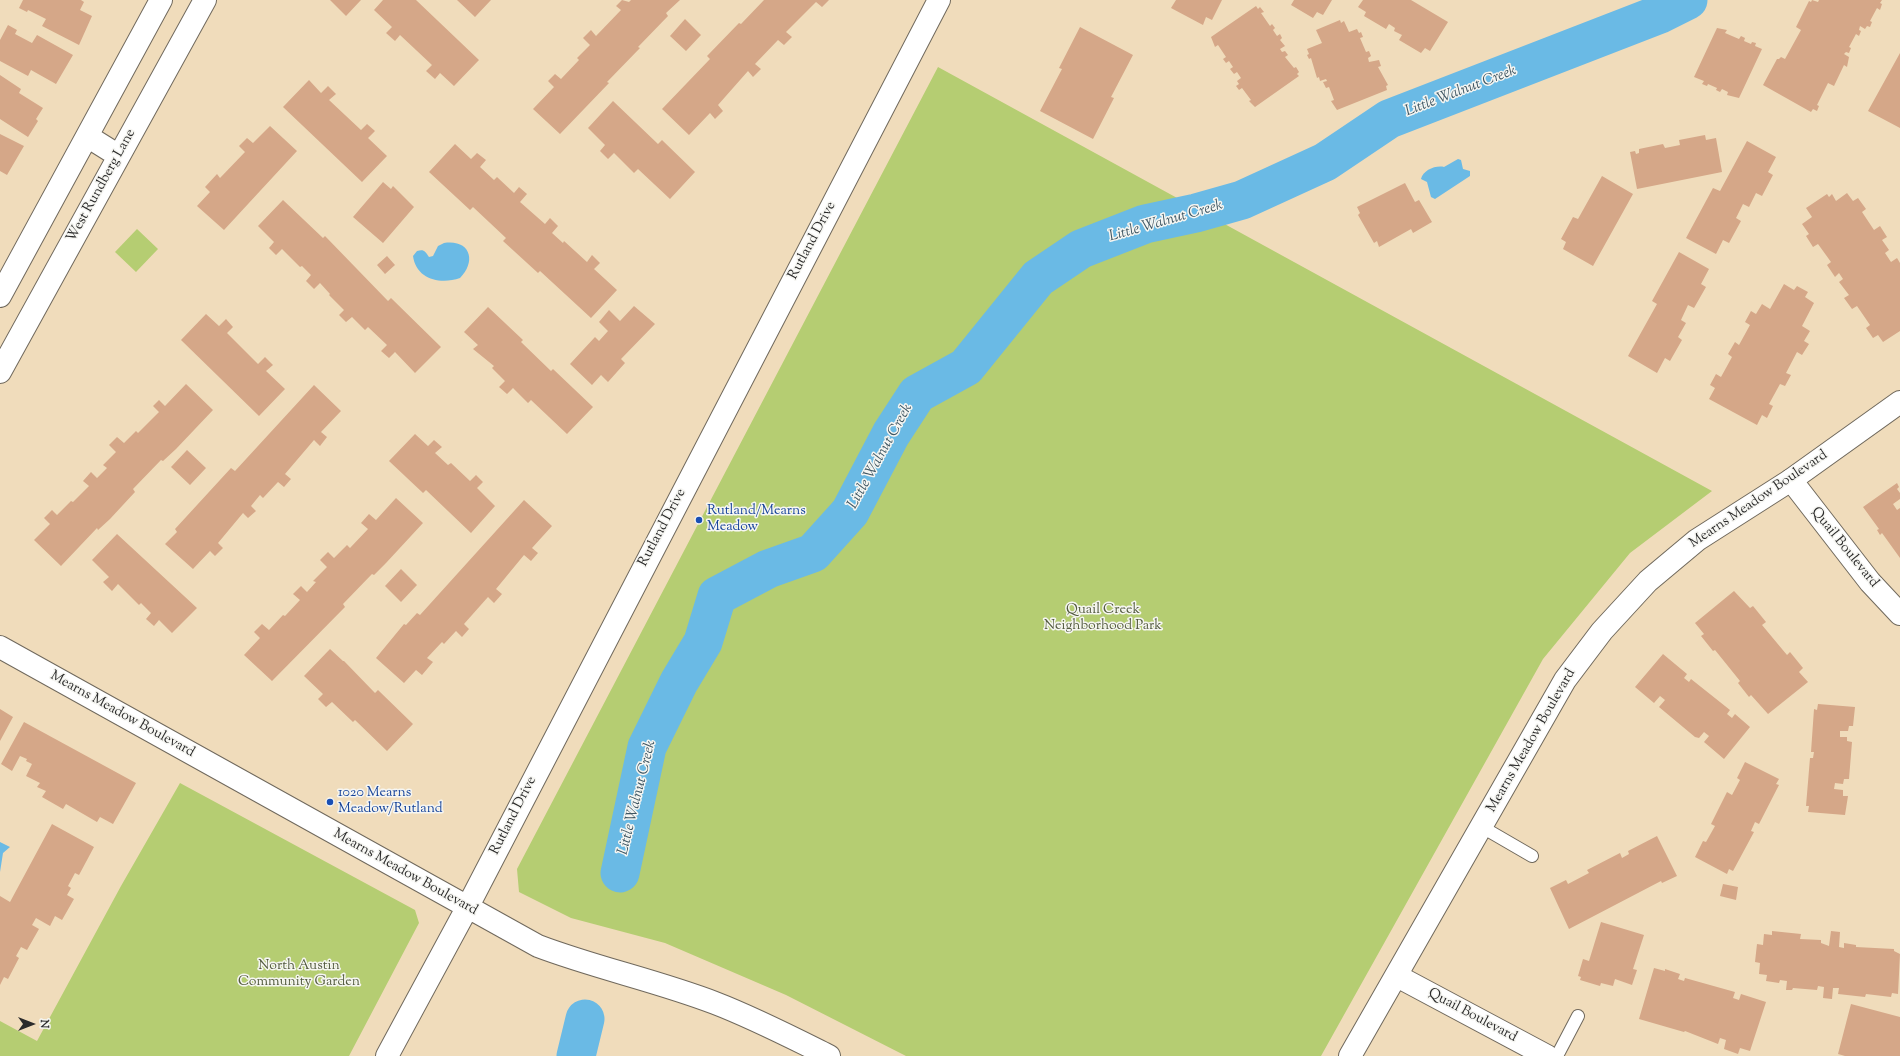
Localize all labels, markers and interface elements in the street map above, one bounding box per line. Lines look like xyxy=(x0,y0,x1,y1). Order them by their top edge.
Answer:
water label: Little Walnut Creek xyxy=(1403,63,1519,121)
street label: West Rundberg Lane xyxy=(64,127,140,245)
water label: Little Walnut Creek xyxy=(1107,197,1225,247)
street label: Rutland Drive xyxy=(785,199,841,283)
water label: Little Walnut Creek xyxy=(845,401,917,513)
street label: Mearns Meadow Boulevard xyxy=(1687,448,1831,552)
street label: Rutland Drive xyxy=(635,486,691,570)
place label: Rutland/Mearns Meadow xyxy=(707,504,806,536)
street label: Quail Boulevard xyxy=(1806,504,1882,592)
marker: Rutland/Mearns Meadow xyxy=(694,515,704,525)
park label: Quail Creek Neighborhood Park xyxy=(1044,603,1162,636)
street label: Mearns Meadow Boulevard xyxy=(1484,666,1580,816)
street label: Mearns Meadow Boulevard xyxy=(47,668,197,762)
water label: Little Walnut Creek xyxy=(615,739,661,857)
street label: Rutland Drive xyxy=(487,774,541,858)
place label: 1020 Mearns Meadow/Rutland xyxy=(338,786,443,818)
marker: 1020 Mearns Meadow/Rutland xyxy=(325,797,335,807)
street label: Mearns Meadow Boulevard xyxy=(330,826,480,920)
park label: North Austin Community Garden xyxy=(238,959,360,992)
street label: Quail Boulevard xyxy=(1425,985,1519,1047)
north arrow xyxy=(12,1004,52,1044)
text: N xyxy=(36,1020,52,1028)

